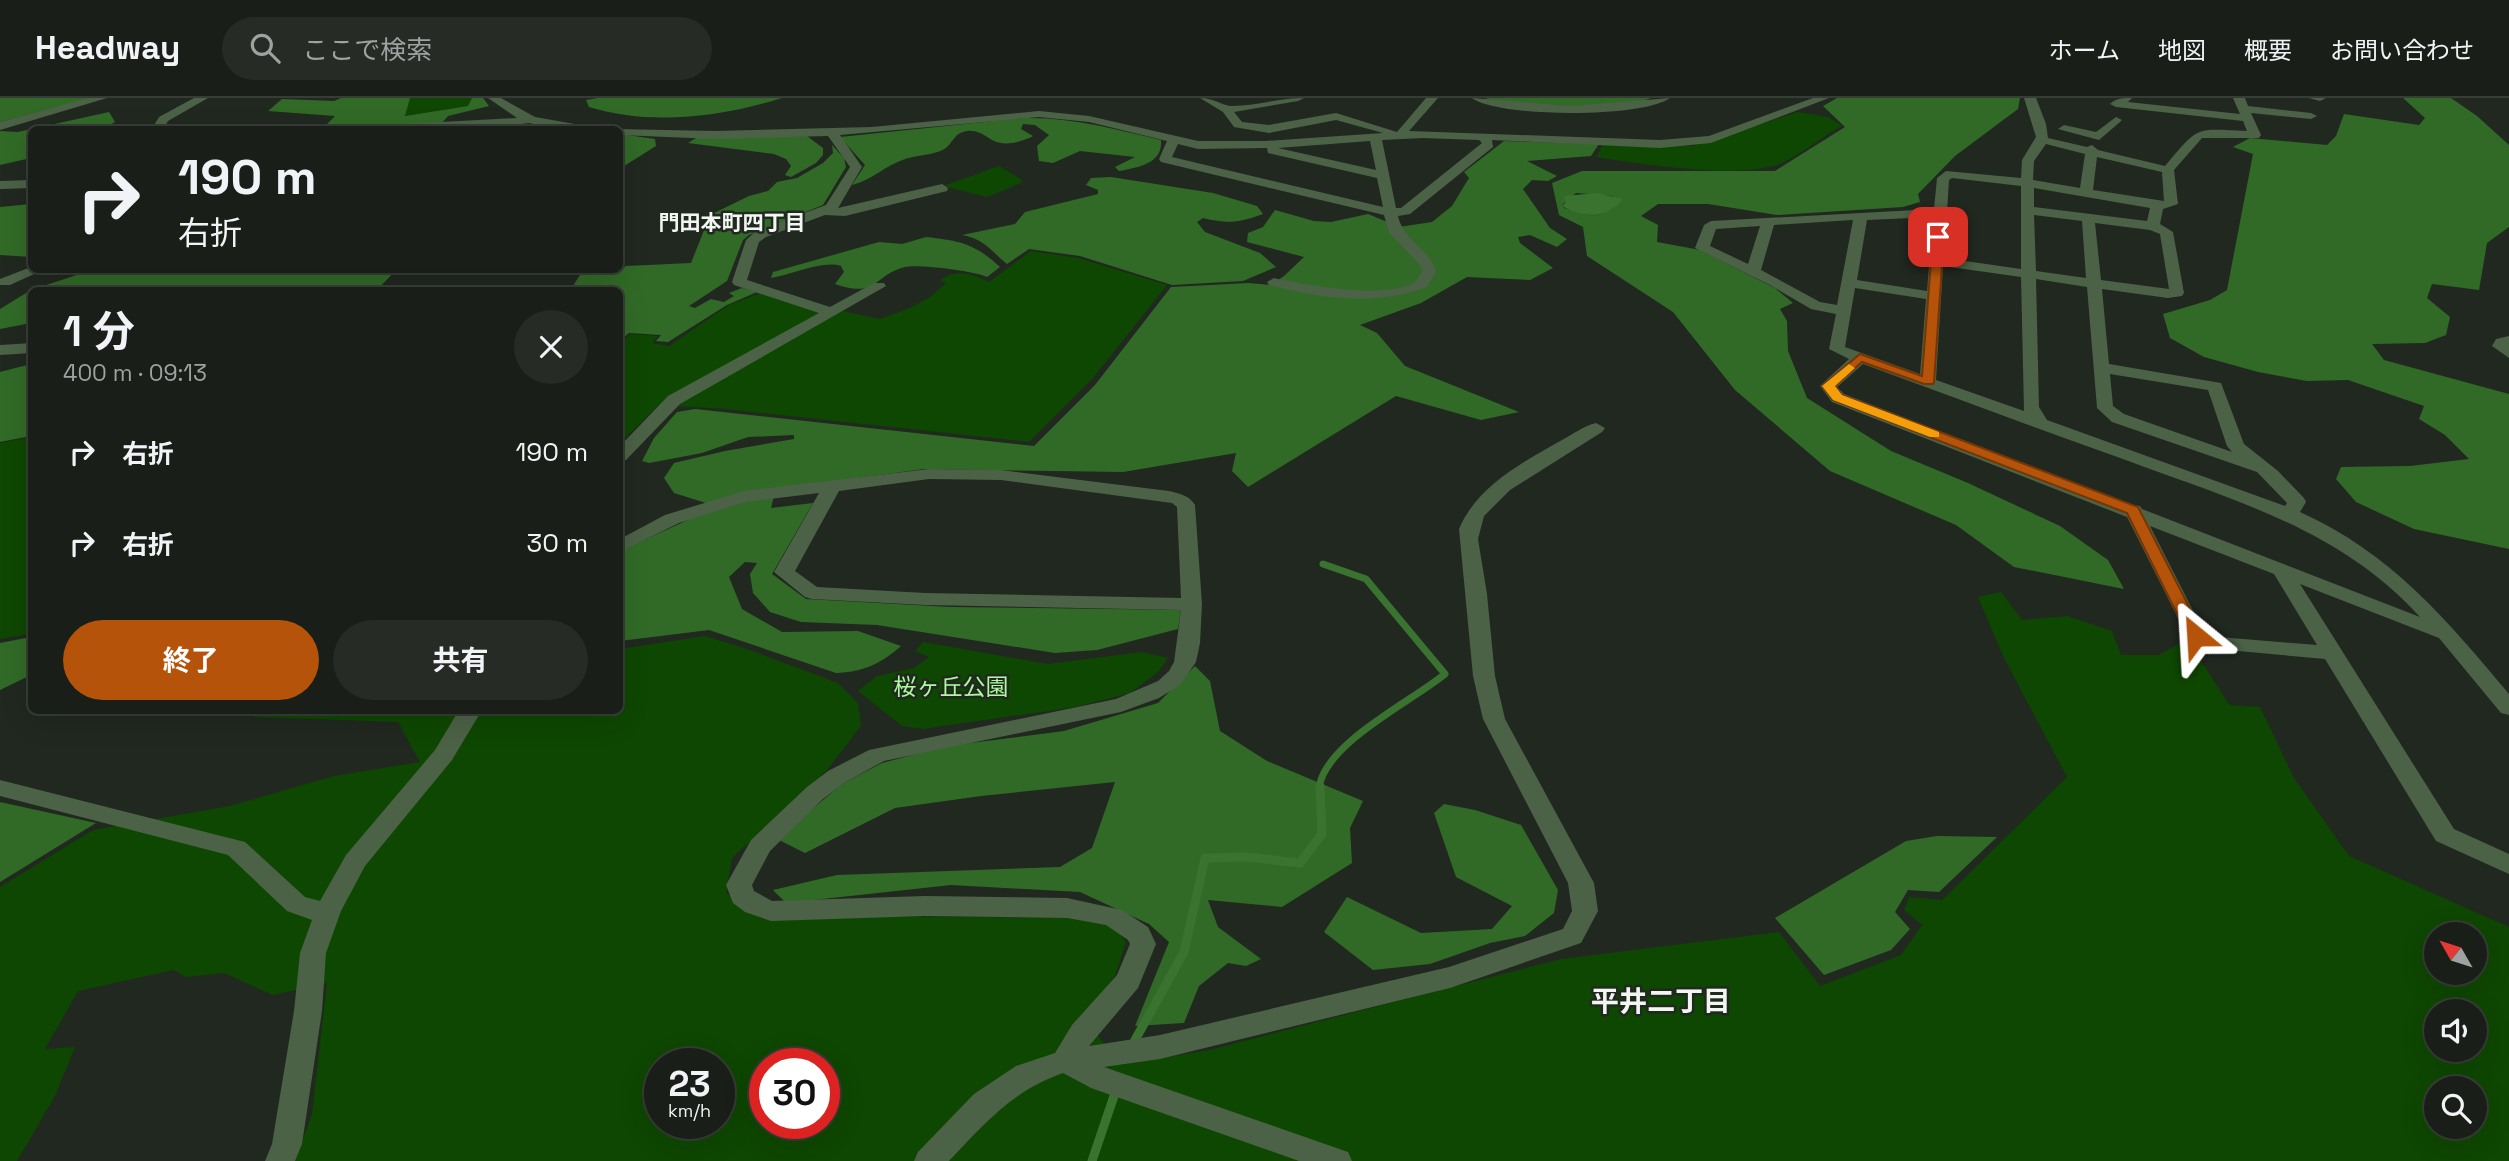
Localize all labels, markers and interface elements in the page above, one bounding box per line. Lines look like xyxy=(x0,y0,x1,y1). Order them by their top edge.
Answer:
search box xyxy=(222,17,712,80)
text: Headway xyxy=(35,27,180,69)
icon: search xyxy=(246,29,284,67)
text: ここで検索 xyxy=(302,33,432,67)
text: ホーム xyxy=(2049,35,2120,66)
text: 地図 xyxy=(2158,35,2206,66)
text: 概要 xyxy=(2244,35,2292,66)
text: お問い合わせ xyxy=(2330,35,2474,66)
text: 190 m xyxy=(178,146,316,208)
icon: right xyxy=(63,154,154,245)
pin xyxy=(1908,207,1968,267)
district label: 門田本町四丁目 xyxy=(659,209,806,236)
text: 右折 xyxy=(178,213,242,253)
icon: arrive xyxy=(1919,218,1957,256)
text: 1 分 xyxy=(63,305,135,358)
button: close xyxy=(514,310,588,384)
text: 400 m · 09:13 xyxy=(63,358,207,388)
icon: right xyxy=(63,433,101,471)
text: 190 m xyxy=(516,435,588,469)
text: 右折 xyxy=(122,437,174,471)
icon: right xyxy=(63,524,101,562)
text: 30 m xyxy=(527,526,588,560)
text: 右折 xyxy=(122,528,174,562)
position arrow xyxy=(2159,599,2233,673)
button: 終了 xyxy=(63,620,319,700)
button: 共有 xyxy=(333,620,588,700)
park label: 桜ヶ丘公園 xyxy=(894,672,1009,702)
north arrow xyxy=(2424,922,2487,985)
map controls xyxy=(2424,922,2487,1139)
district label: 平井二丁目 xyxy=(1591,983,1731,1019)
button: sound xyxy=(2424,999,2487,1062)
speed limit sign: 30 xyxy=(749,1048,840,1139)
text: 23 xyxy=(668,1062,711,1106)
button: search xyxy=(2424,1076,2487,1139)
text: km/h xyxy=(668,1099,711,1122)

